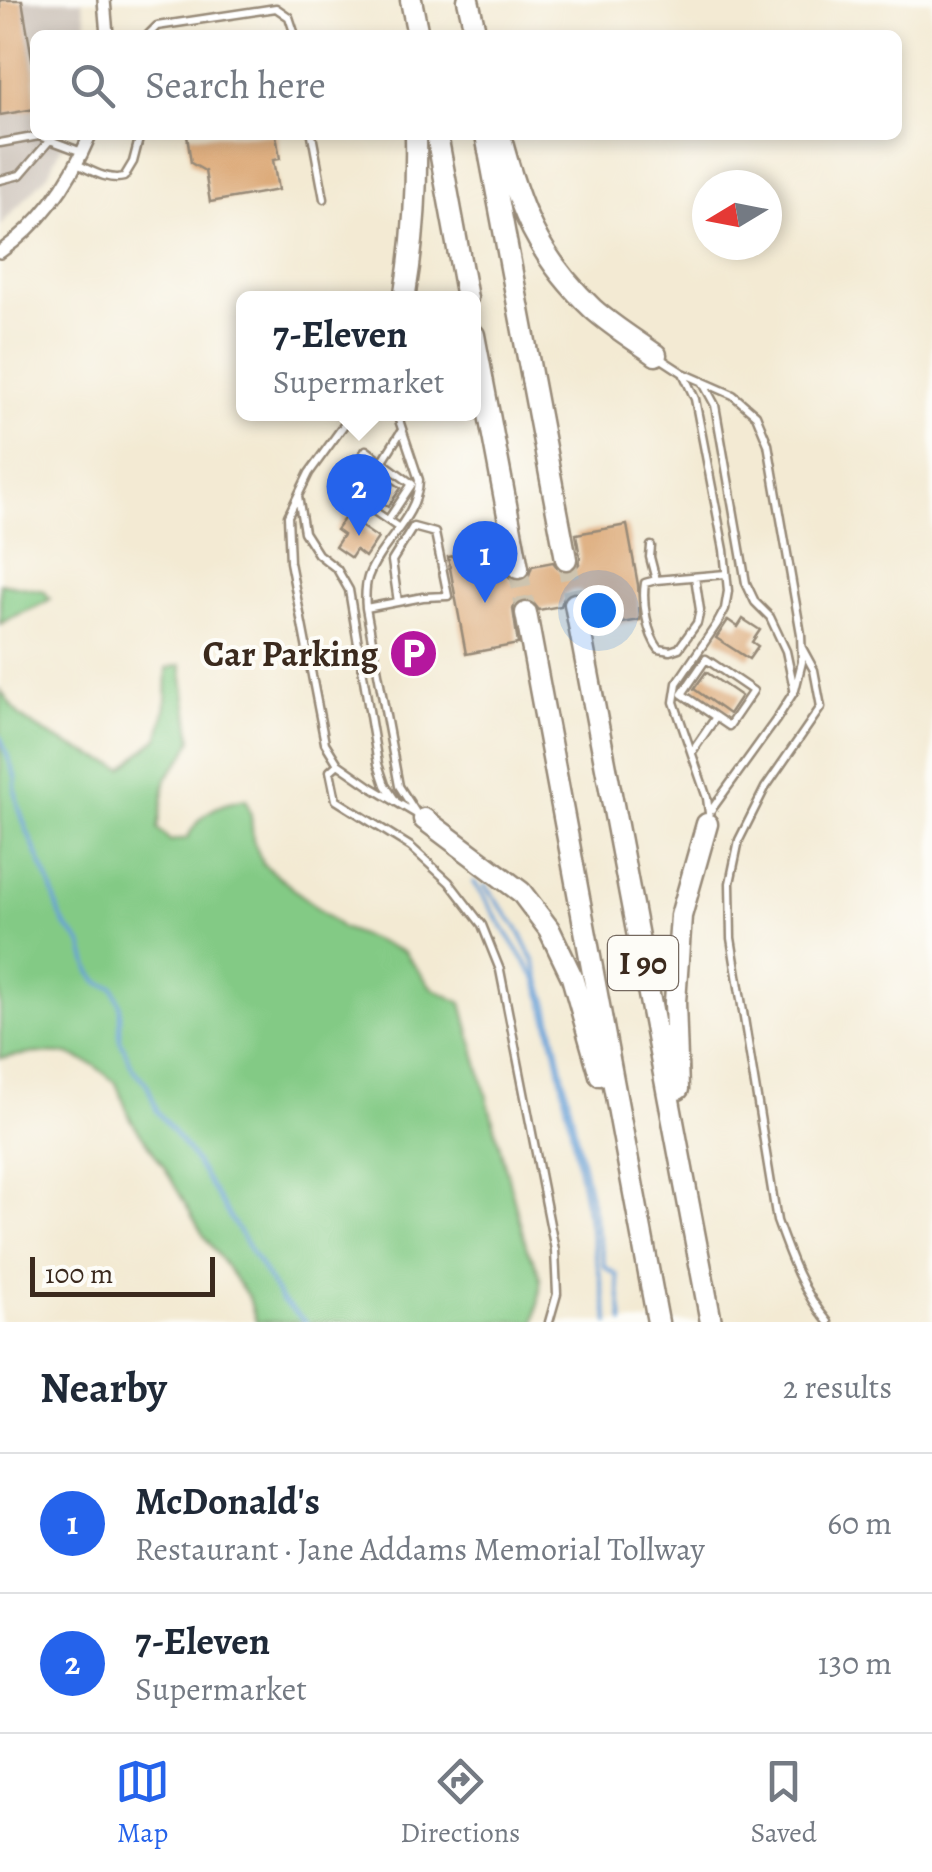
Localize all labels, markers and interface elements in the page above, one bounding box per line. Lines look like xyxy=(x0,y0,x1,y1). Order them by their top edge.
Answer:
search box xyxy=(30,30,902,140)
icon: search xyxy=(65,58,120,113)
text: Search here xyxy=(145,59,326,111)
north arrow xyxy=(692,170,782,260)
popup xyxy=(236,291,481,421)
text: 7-Eleven xyxy=(273,308,408,360)
text: Supermarket xyxy=(273,360,444,404)
pin: 2 xyxy=(326,454,392,536)
pin: 1 xyxy=(452,520,518,603)
your location xyxy=(573,585,624,636)
parking icon: Car Parking xyxy=(387,628,439,680)
place label: Car Parking xyxy=(203,630,378,678)
road number: I 90 xyxy=(608,936,678,990)
scale bar xyxy=(30,1252,215,1296)
text: 100 m xyxy=(45,1255,113,1293)
text: Nearby xyxy=(40,1359,167,1416)
text: 2 results xyxy=(783,1365,892,1409)
text: McDonald's xyxy=(135,1475,320,1527)
text: 1 xyxy=(67,1501,78,1545)
text: 60 m xyxy=(827,1501,892,1545)
text: Restaurant · Jane Addams Memorial Tollway xyxy=(135,1527,705,1571)
text: 7-Eleven xyxy=(135,1615,270,1667)
text: 2 xyxy=(65,1641,80,1685)
text: 130 m xyxy=(818,1641,892,1685)
text: Supermarket xyxy=(135,1667,307,1711)
tab: Map xyxy=(115,1754,170,1852)
tab: Directions xyxy=(400,1754,520,1852)
tab: Saved xyxy=(751,1754,817,1852)

